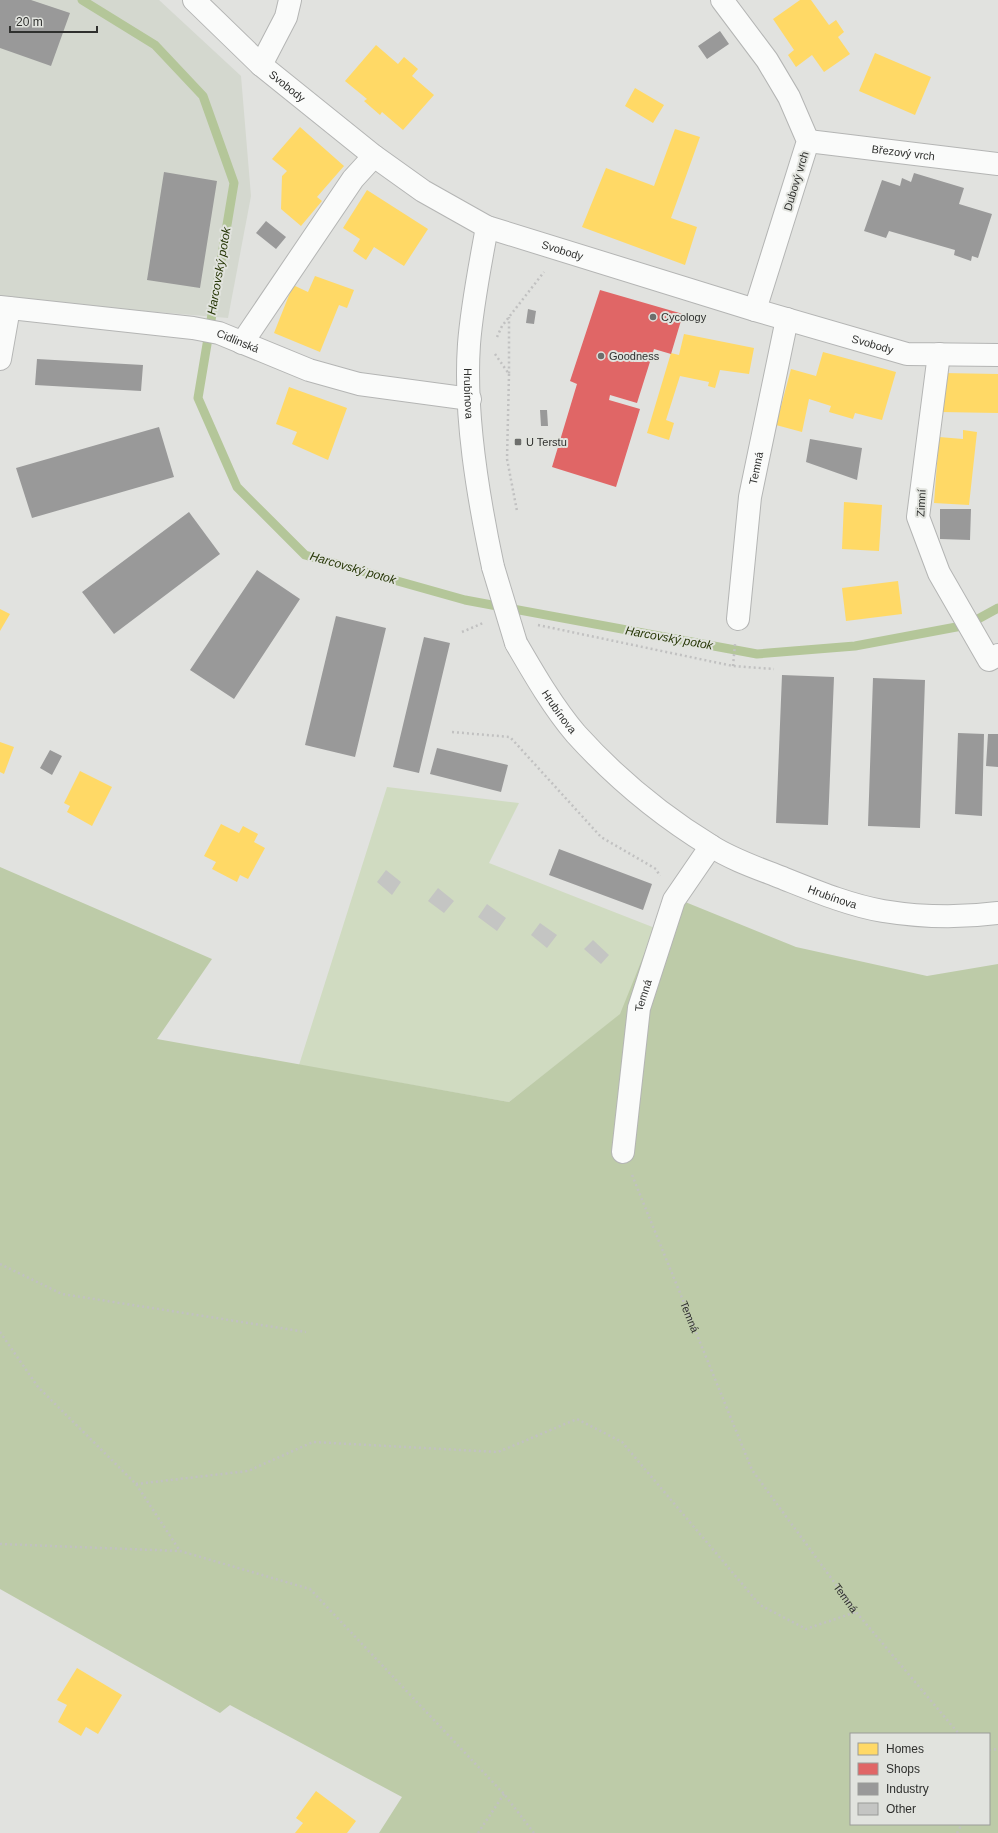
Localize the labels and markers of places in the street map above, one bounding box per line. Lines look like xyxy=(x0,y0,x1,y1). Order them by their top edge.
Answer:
place label: Cycology xyxy=(661,311,707,323)
marker: Cycology xyxy=(648,312,658,322)
place label: Goodness xyxy=(609,350,660,362)
marker: Goodness xyxy=(596,351,606,361)
place label: U Terstu xyxy=(526,436,567,448)
marker: U Terstu xyxy=(513,437,523,447)

